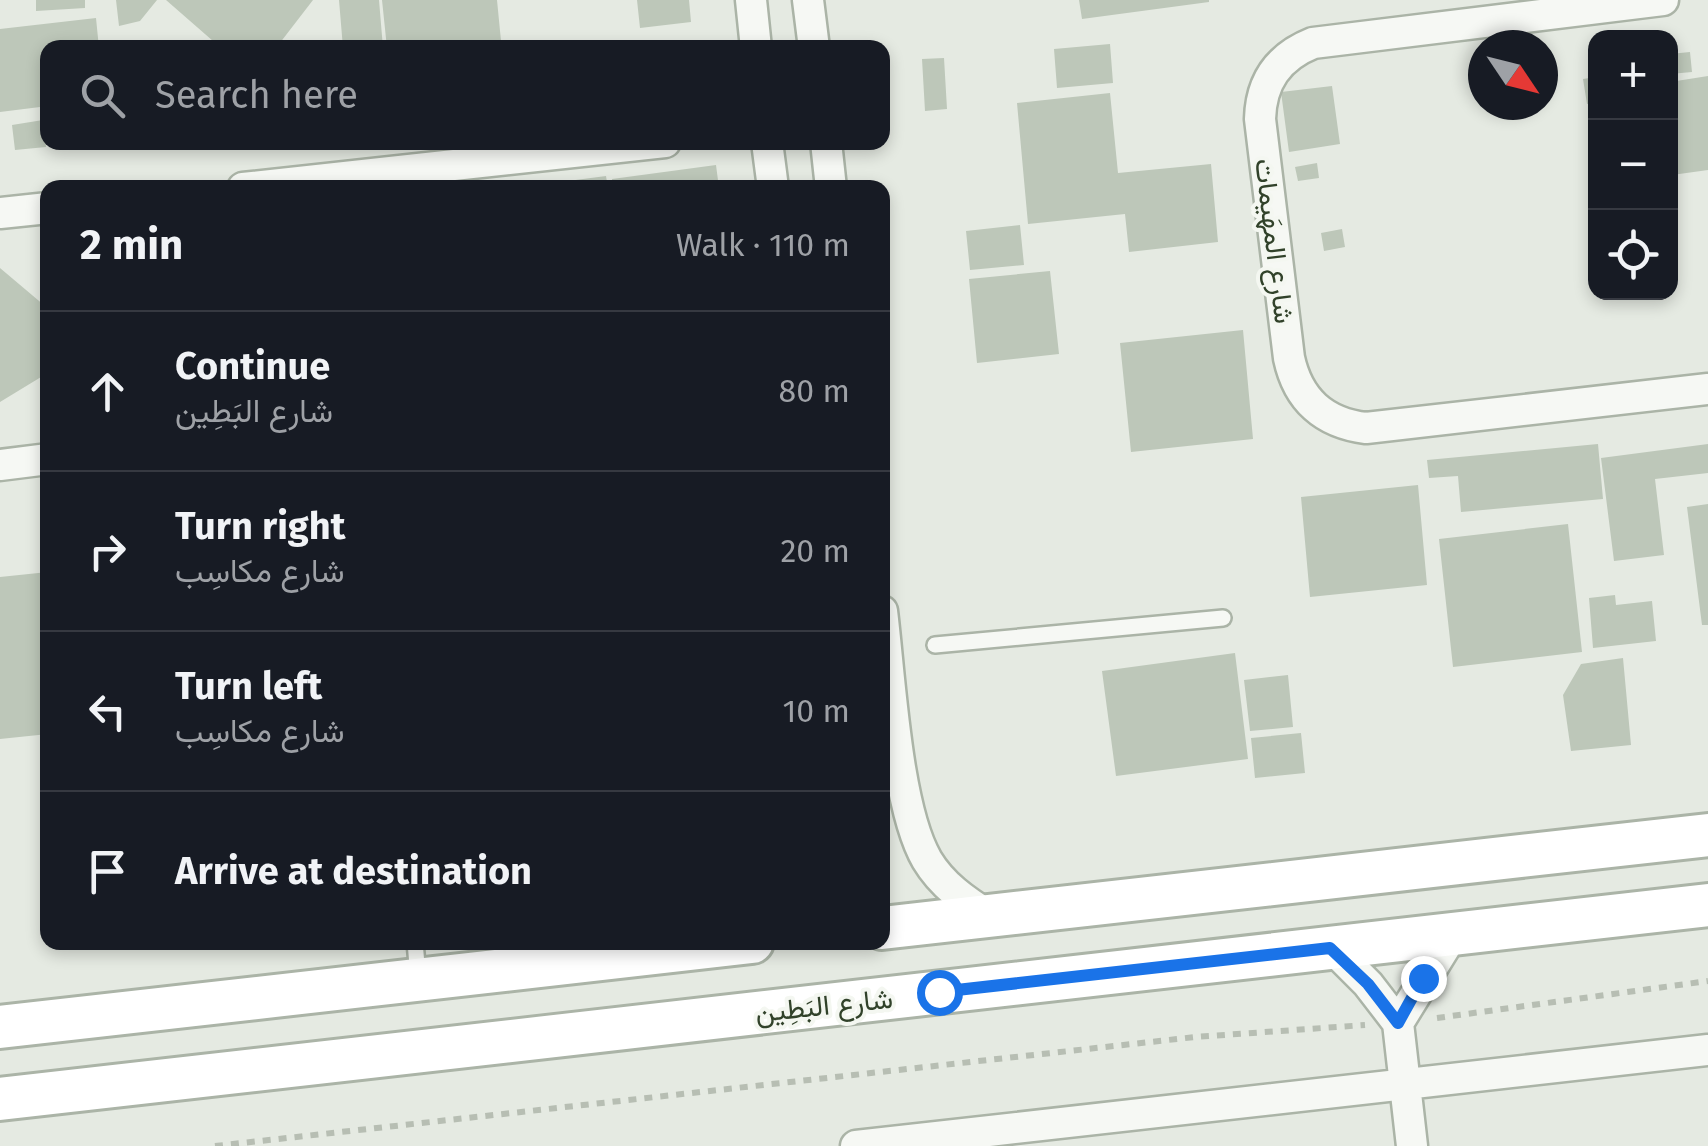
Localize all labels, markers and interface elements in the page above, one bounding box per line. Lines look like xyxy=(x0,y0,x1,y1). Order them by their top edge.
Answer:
north arrow xyxy=(1468,30,1558,120)
map controls xyxy=(1588,30,1678,300)
button: + xyxy=(1588,30,1678,120)
search box xyxy=(40,40,890,150)
icon: search xyxy=(75,68,130,123)
text: Search here xyxy=(155,72,358,118)
button: − xyxy=(1588,120,1678,210)
street label: شارع المهَيمات xyxy=(1246,157,1301,326)
button: locate xyxy=(1588,210,1678,300)
text: 2 min xyxy=(80,220,183,270)
text: Walk · 110 m xyxy=(676,226,850,264)
text: Continue xyxy=(175,343,330,389)
icon: ahead xyxy=(80,364,135,419)
text: 80 m xyxy=(779,372,850,410)
text: شارع البَطِين xyxy=(175,392,333,430)
text: Turn right xyxy=(175,503,345,549)
icon: right xyxy=(80,524,135,579)
text: 20 m xyxy=(780,532,850,570)
text: شارع مكاسِب xyxy=(175,552,345,590)
text: Turn left xyxy=(175,663,322,709)
icon: left xyxy=(80,684,135,739)
text: 10 m xyxy=(782,692,850,730)
text: شارع مكاسِب xyxy=(175,712,345,750)
icon: arrive xyxy=(80,844,135,899)
text: Arrive at destination xyxy=(175,848,532,894)
route end xyxy=(1401,956,1447,1002)
route start xyxy=(917,970,963,1016)
street label: شارع البَطِين xyxy=(754,982,895,1031)

